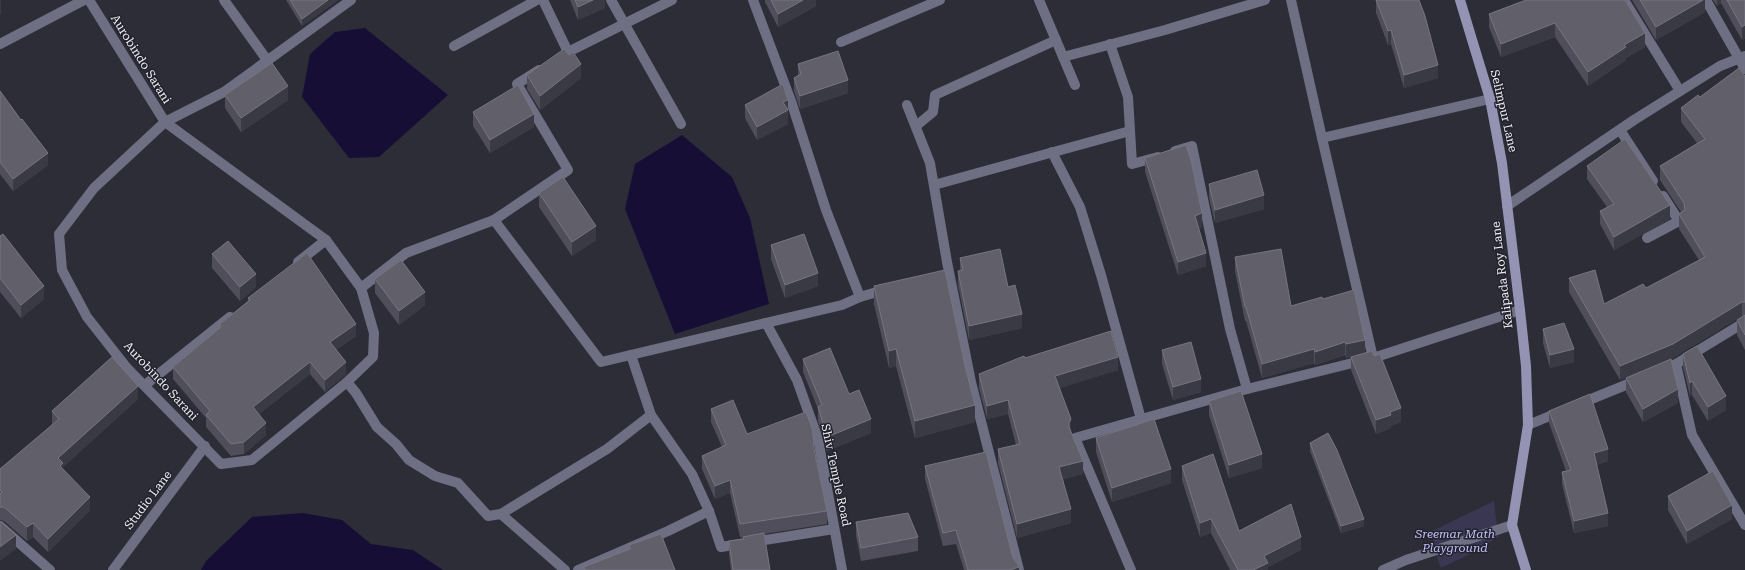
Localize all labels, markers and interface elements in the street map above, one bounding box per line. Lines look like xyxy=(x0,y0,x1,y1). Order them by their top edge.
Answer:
street label: Aurobindo Sarani xyxy=(108,12,174,106)
street label: Selimpur Lane xyxy=(1488,68,1520,154)
street label: Kalipada Roy Lane xyxy=(1488,220,1516,329)
street label: Aurobindo Sarani xyxy=(121,339,201,423)
street label: Shiv Temple Road xyxy=(818,422,854,528)
street label: Studio Lane xyxy=(121,468,175,532)
park label: Sreemar Math Playground xyxy=(1414,527,1495,555)

